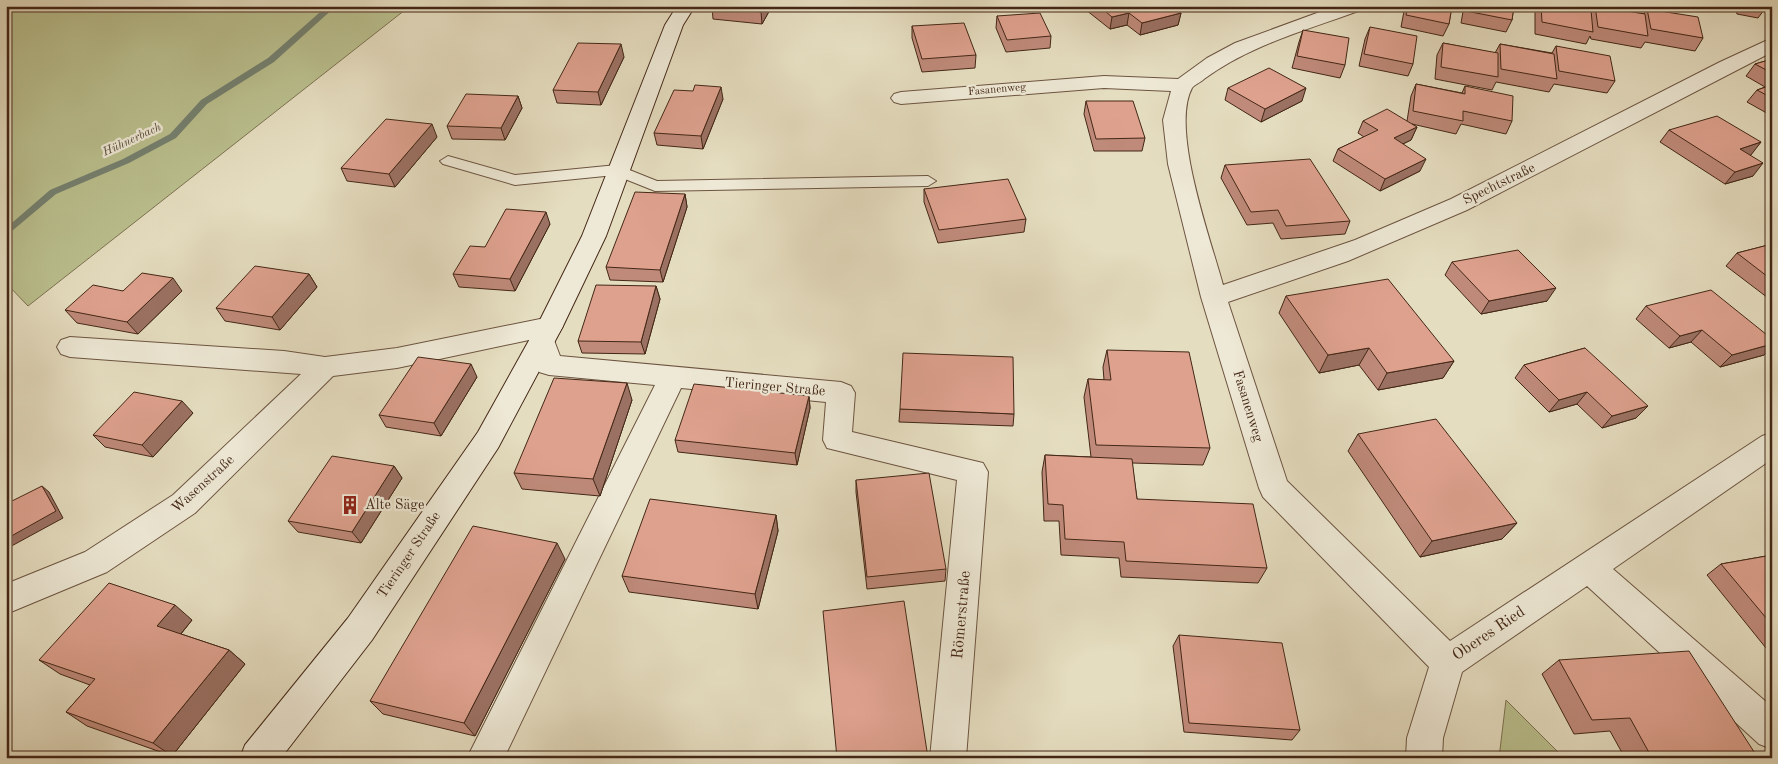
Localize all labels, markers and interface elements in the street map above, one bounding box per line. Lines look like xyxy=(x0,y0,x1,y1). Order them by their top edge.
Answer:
street label: Fasanenweg xyxy=(967,82,1027,98)
water label: Hühnerbach xyxy=(100,120,163,159)
street label: Spechtstraße xyxy=(1461,161,1537,207)
street label: Fasanenweg xyxy=(1230,368,1266,444)
street label: Tieringer Straße xyxy=(724,376,826,398)
street label: Wasenstraße xyxy=(169,453,237,515)
building icon: Alte Säge xyxy=(339,494,361,516)
place label: Alte Säge xyxy=(365,498,424,512)
street label: Tieringer Straße xyxy=(375,509,443,601)
street label: Römerstraße xyxy=(950,570,974,660)
street label: Oberes Ried xyxy=(1450,604,1528,664)

